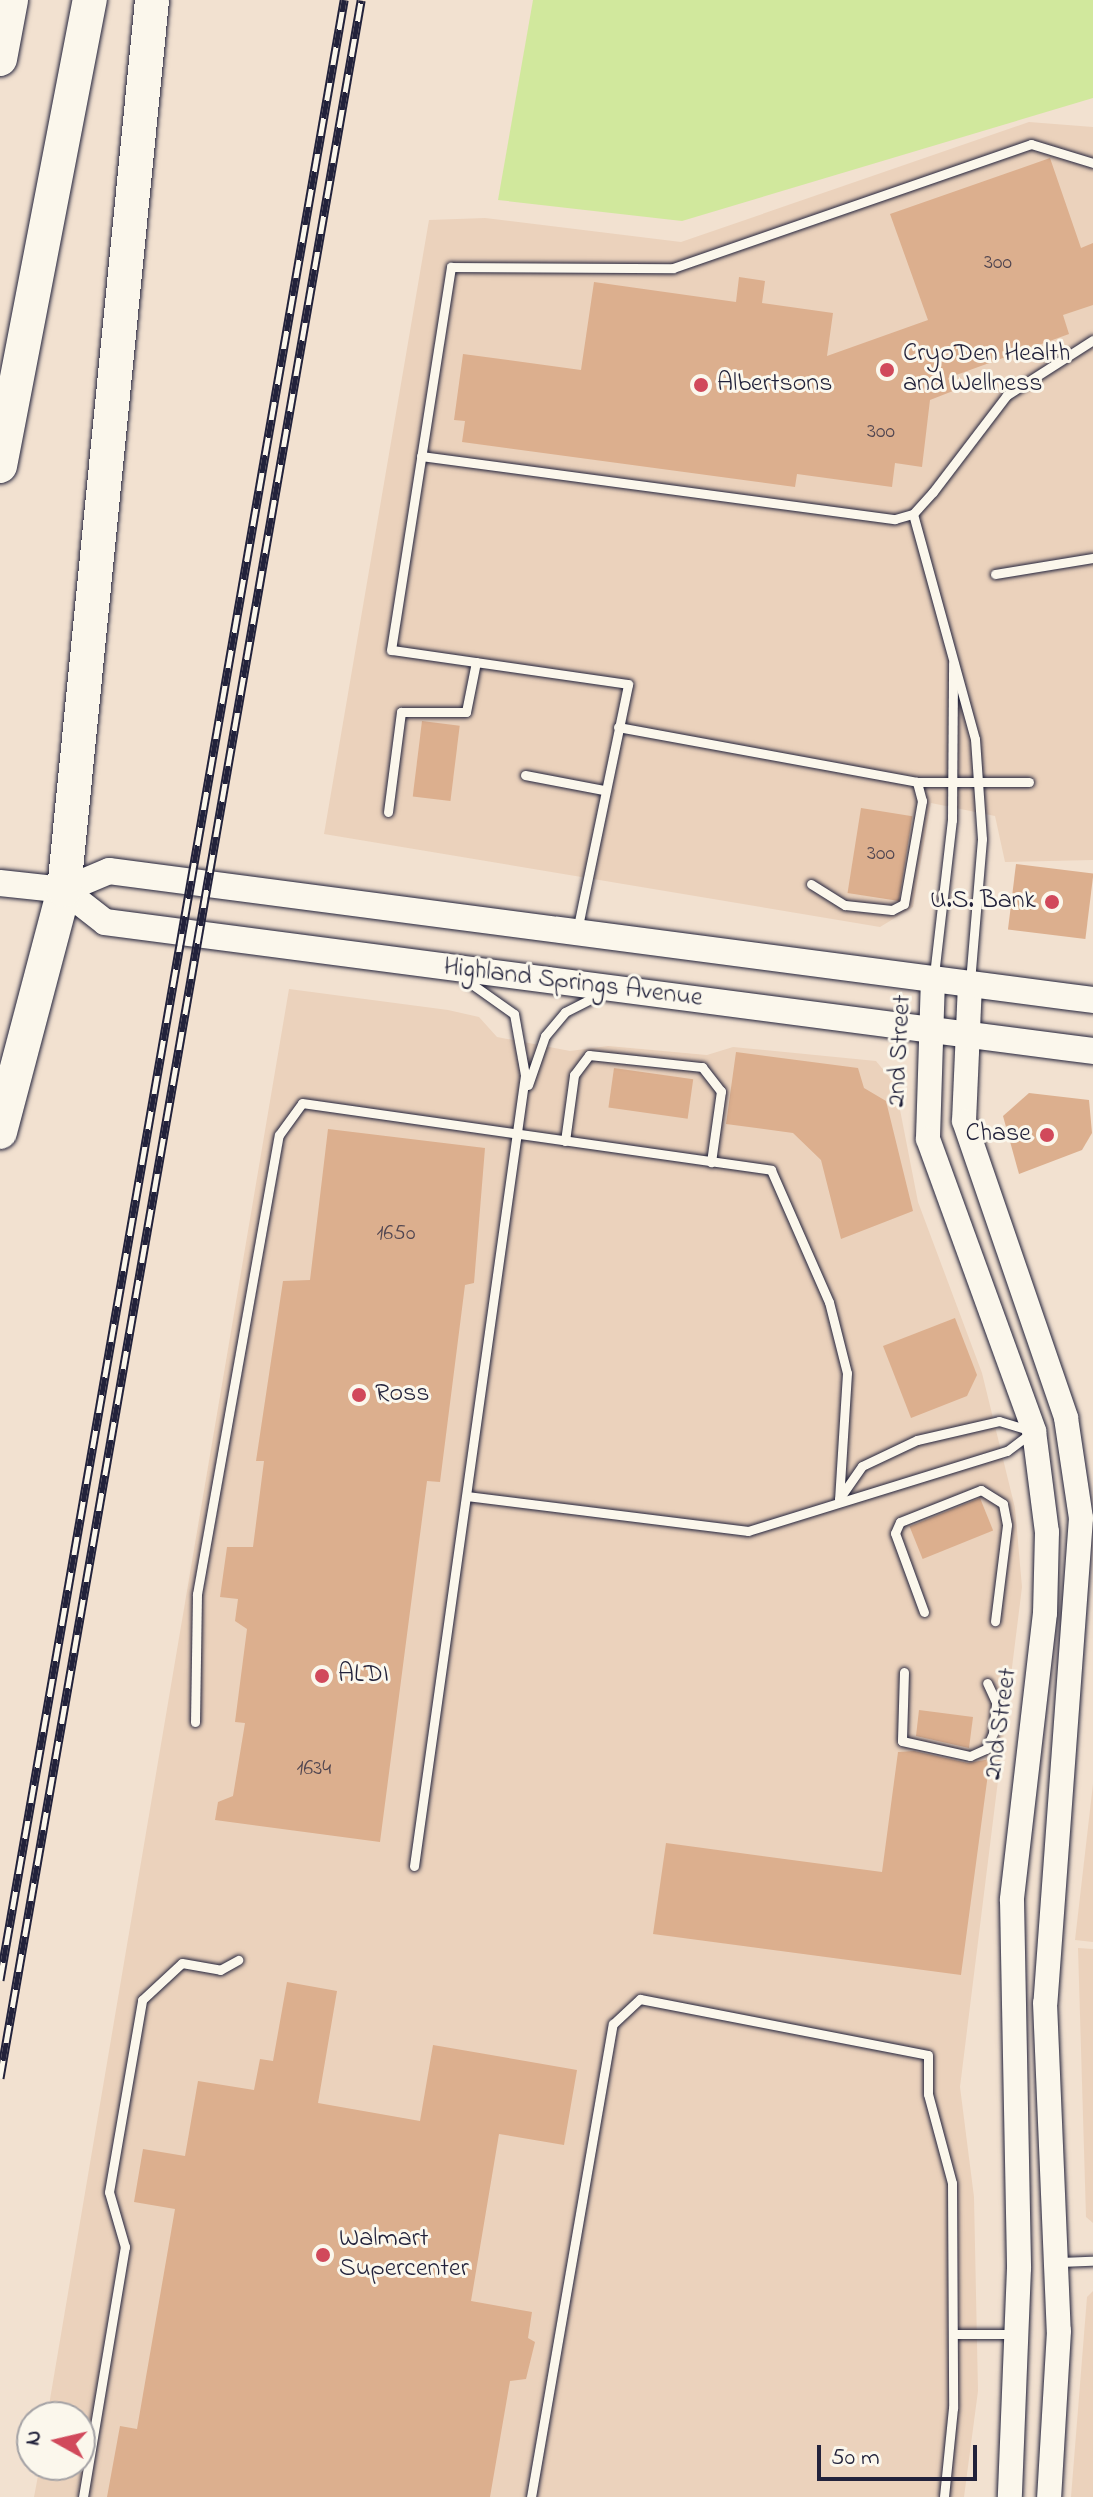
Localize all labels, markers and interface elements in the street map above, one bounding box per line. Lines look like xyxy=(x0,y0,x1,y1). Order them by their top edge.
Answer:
house number: 300 xyxy=(984,251,1012,277)
place label: CryoDen Health and Wellness xyxy=(903,339,1070,400)
marker: CryoDen Health and Wellness xyxy=(878,361,896,379)
place label: Albertsons xyxy=(717,369,832,401)
marker: Albertsons xyxy=(692,376,710,394)
house number: 300 xyxy=(867,420,895,446)
house number: 300 xyxy=(867,842,895,868)
place label: U.S. Bank xyxy=(930,886,1036,918)
marker: U.S. Bank xyxy=(1043,893,1061,911)
street label: Highland Springs Avenue xyxy=(442,953,704,1015)
street label: 2nd Street xyxy=(882,994,920,1108)
place label: Chase xyxy=(965,1119,1031,1151)
marker: Chase xyxy=(1038,1126,1056,1144)
house number: 1650 xyxy=(377,1222,415,1248)
place label: Ross xyxy=(375,1379,429,1411)
marker: Ross xyxy=(350,1386,368,1404)
place label: ALDI xyxy=(338,1660,389,1692)
street label: 2nd Street xyxy=(979,1666,1025,1782)
marker: ALDI xyxy=(313,1667,331,1685)
house number: 1634 xyxy=(297,1757,331,1783)
place label: Walmart Supercenter xyxy=(339,2224,469,2286)
marker: Walmart Supercenter xyxy=(314,2246,332,2264)
north arrow xyxy=(16,2401,96,2481)
text: N xyxy=(17,2428,51,2448)
scale bar xyxy=(821,2429,981,2479)
text: 50 m xyxy=(831,2441,880,2476)

